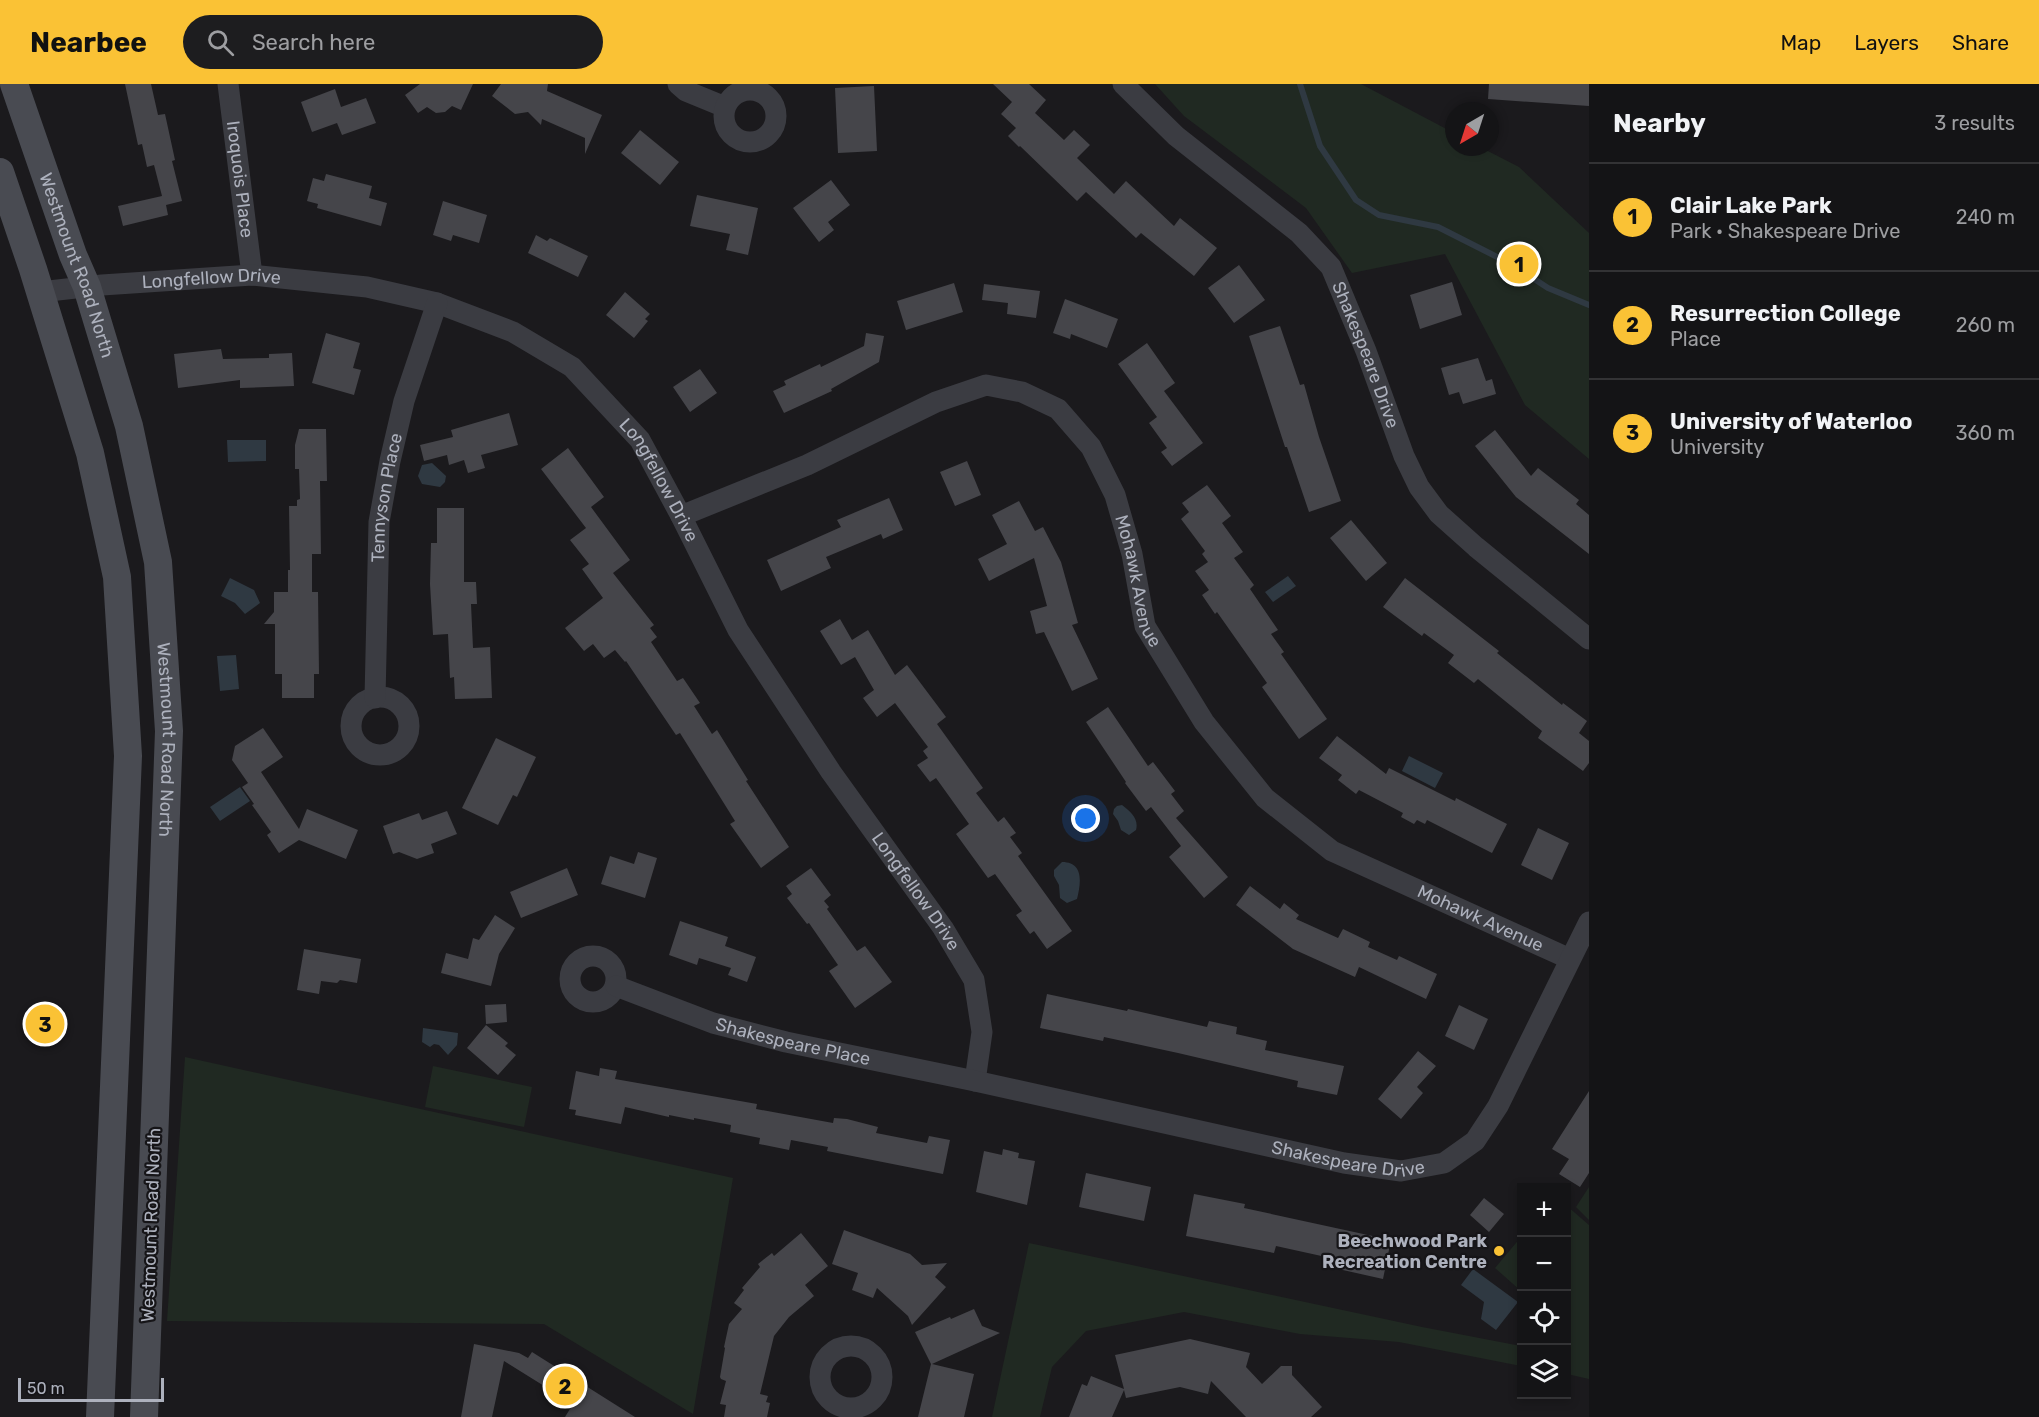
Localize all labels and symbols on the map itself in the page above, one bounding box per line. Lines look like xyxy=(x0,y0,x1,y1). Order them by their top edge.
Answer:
north arrow xyxy=(1445,102,1499,156)
street label: Iroquois Place xyxy=(222,119,258,239)
street label: Westmount Road North xyxy=(34,170,119,361)
pin: 1 xyxy=(1500,242,1538,286)
street label: Longfellow Drive xyxy=(141,264,282,293)
street label: Shakespeare Drive xyxy=(1327,278,1404,431)
street label: Longfellow Drive xyxy=(615,414,703,546)
street label: Tennyson Place xyxy=(367,431,407,563)
street label: Mohawk Avenue xyxy=(1110,512,1166,651)
street label: Westmount Road North xyxy=(152,642,180,837)
your location xyxy=(1071,804,1100,833)
street label: Longfellow Drive xyxy=(867,828,965,954)
street label: Mohawk Avenue xyxy=(1414,880,1547,957)
pin: 3 xyxy=(26,1002,64,1046)
street label: Shakespeare Place xyxy=(713,1013,872,1070)
street label: Westmount Road North xyxy=(137,1127,165,1323)
street label: Shakespeare Drive xyxy=(1269,1136,1427,1182)
place label: Beechwood Park Recreation Centre xyxy=(1322,1230,1487,1273)
marker: Beechwood Park Recreation Centre xyxy=(1492,1244,1506,1258)
pin: 2 xyxy=(546,1364,584,1408)
scale bar xyxy=(18,1375,164,1402)

